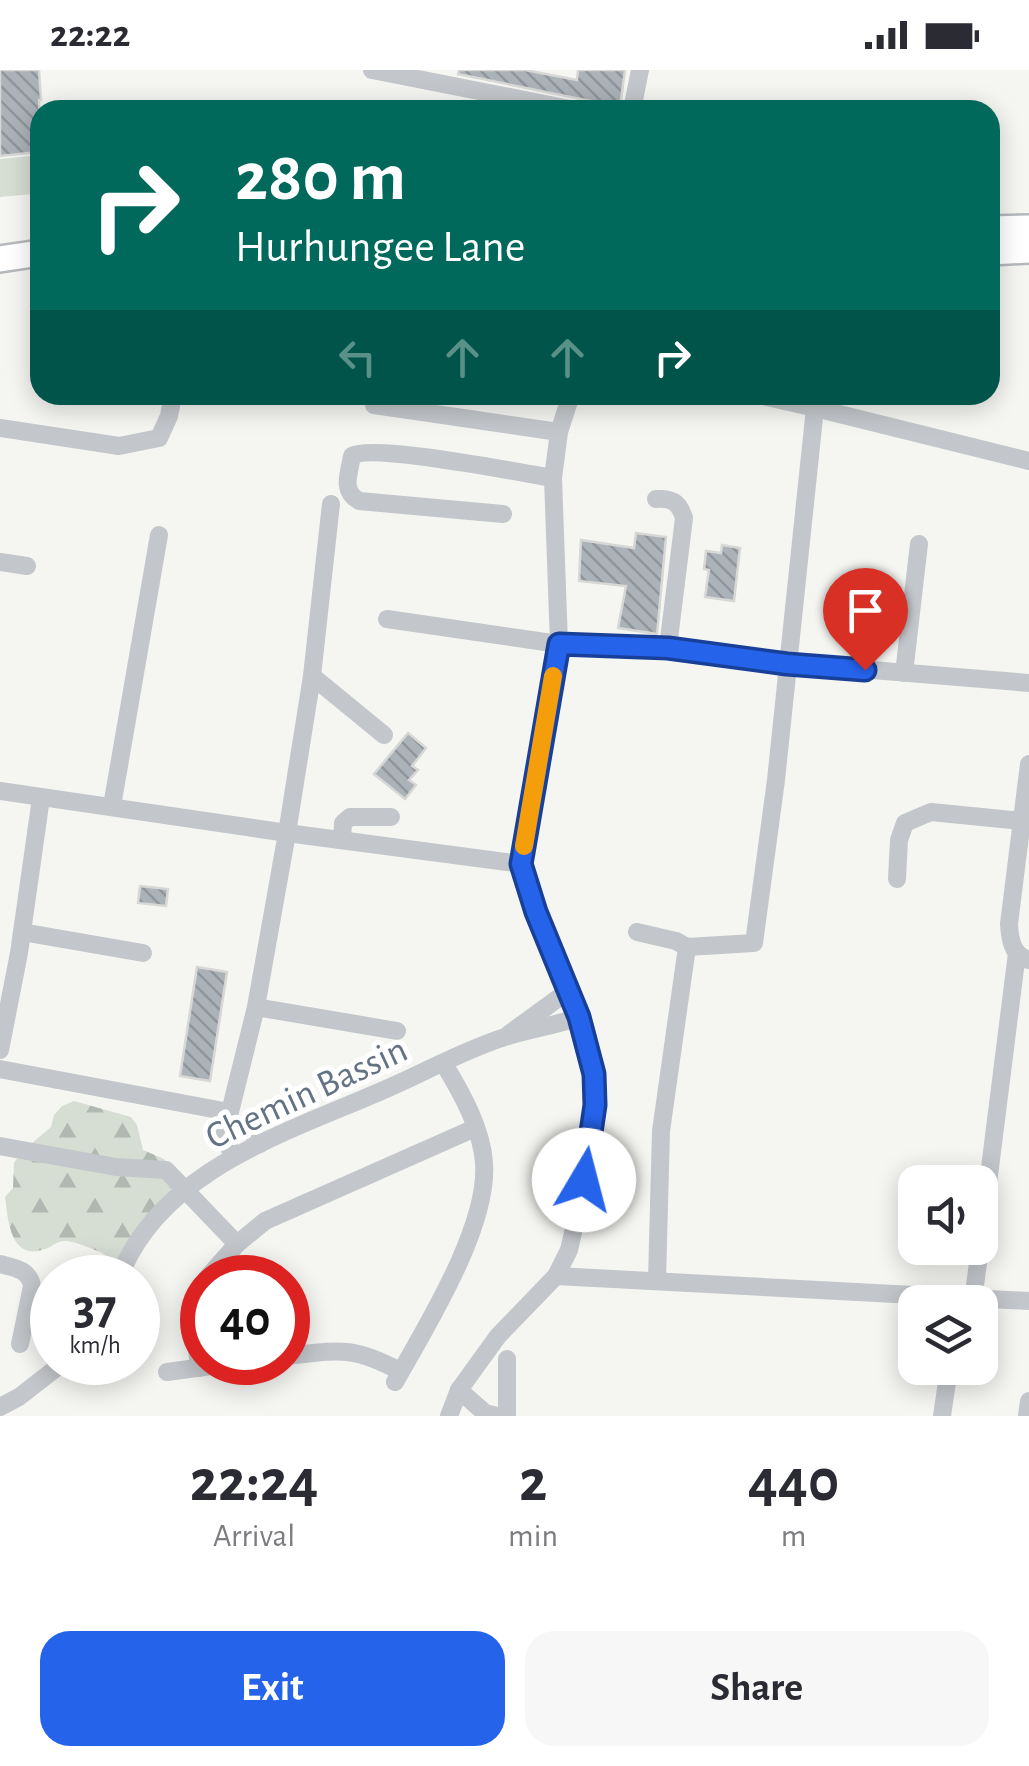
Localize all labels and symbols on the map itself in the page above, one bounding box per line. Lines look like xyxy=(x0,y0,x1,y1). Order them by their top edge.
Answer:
pin xyxy=(823,568,908,671)
street label: Chemin Bassin xyxy=(200,1031,413,1157)
position arrow xyxy=(532,1128,636,1232)
speed limit sign: 40 xyxy=(180,1255,310,1385)

